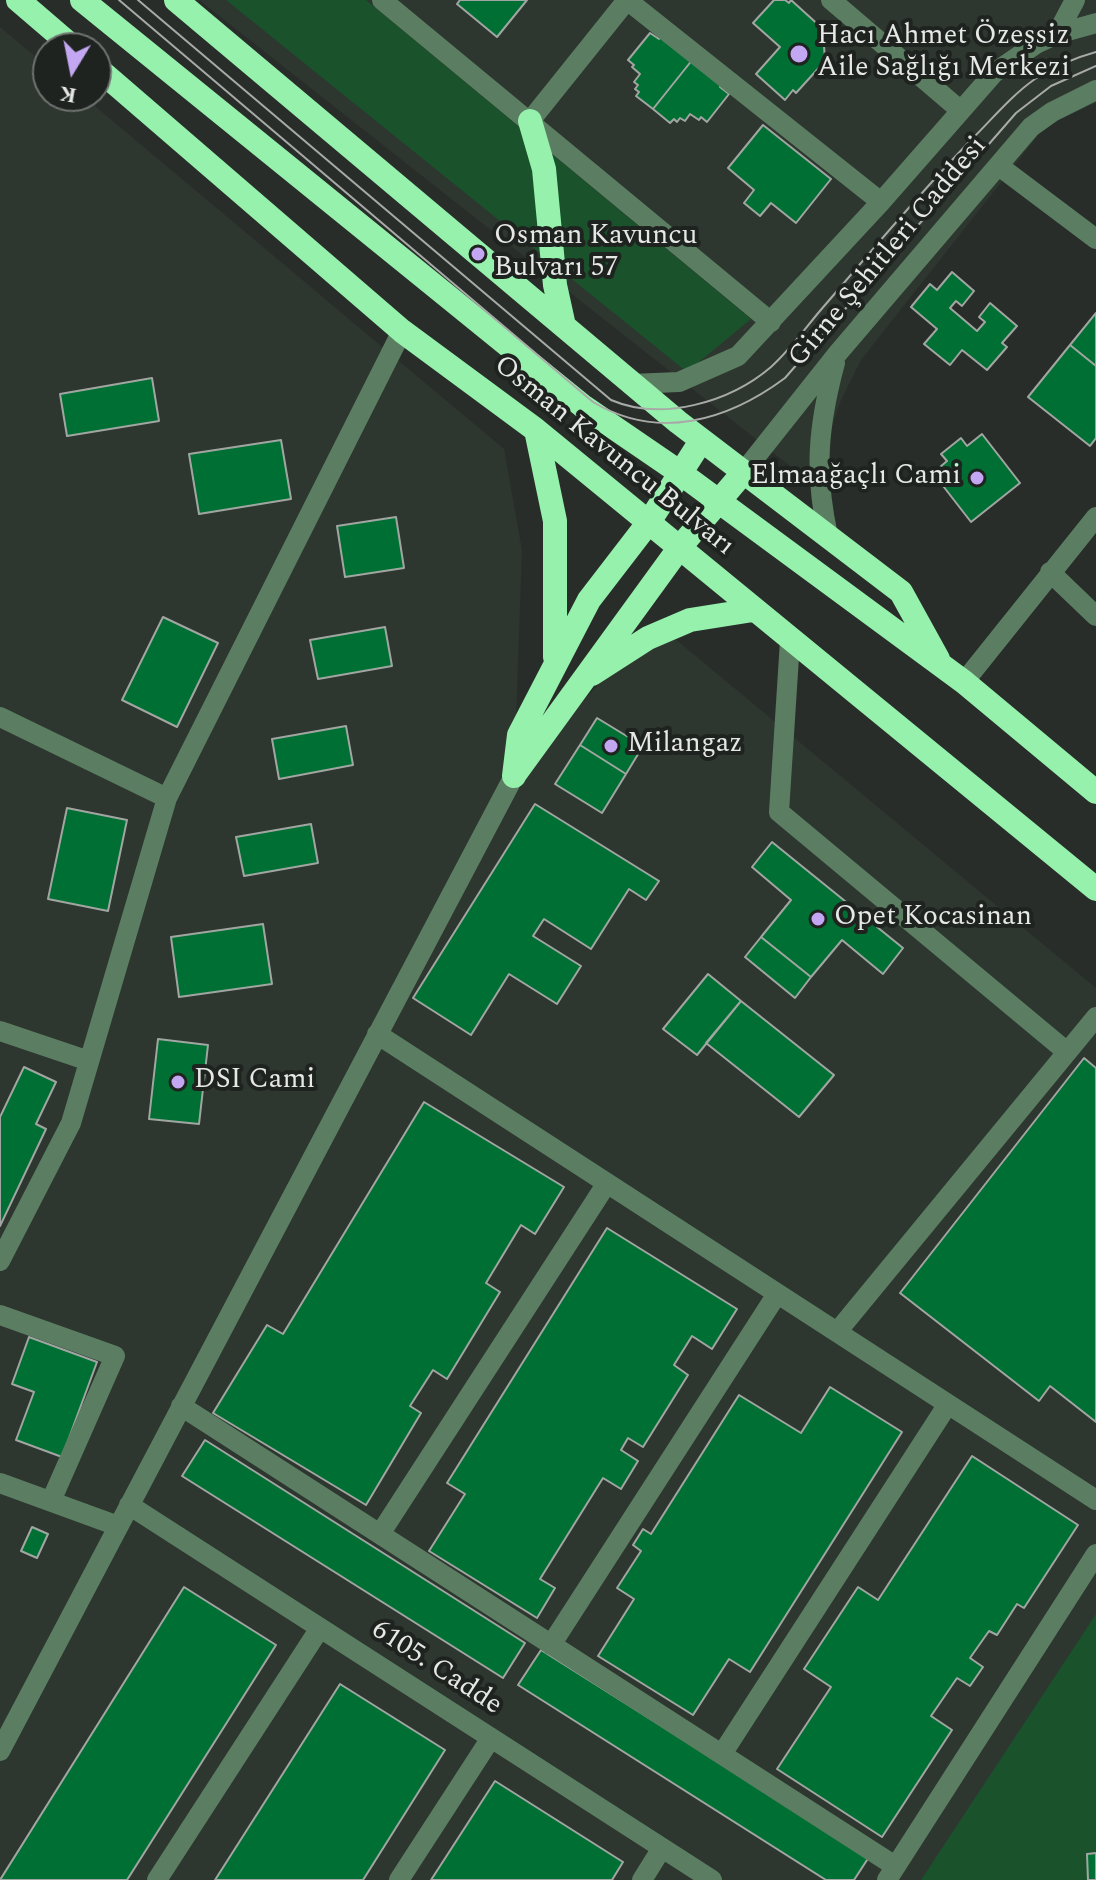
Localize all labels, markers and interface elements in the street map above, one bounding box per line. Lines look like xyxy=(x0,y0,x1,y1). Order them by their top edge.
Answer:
place label: Hacı Ahmet Özeşsiz Aile Sağlığı Merkezi xyxy=(817,21,1070,87)
north arrow xyxy=(32,32,112,112)
marker: Hacı Ahmet Özeşsiz Aile Sağlığı Merkezi xyxy=(788,43,810,65)
text: K xyxy=(57,76,79,112)
street label: Girne Şehitleri Caddesi xyxy=(783,131,995,375)
place label: Osman Kavuncu Bulvarı 57 xyxy=(494,221,697,287)
marker: Osman Kavuncu Bulvarı 57 xyxy=(469,245,487,263)
street label: Osman Kavuncu Bulvarı xyxy=(486,350,740,564)
place label: Elmaağaçlı Cami xyxy=(750,461,961,495)
marker: Elmaağaçlı Cami xyxy=(968,469,986,487)
place label: Milangaz xyxy=(627,729,743,763)
marker: Milangaz xyxy=(602,737,620,755)
place label: Opet Kocasinan xyxy=(834,902,1032,936)
marker: Opet Kocasinan xyxy=(809,910,827,928)
place label: DSI Cami xyxy=(194,1065,315,1099)
marker: DSI Cami xyxy=(169,1073,187,1091)
street label: 6105. Cadde xyxy=(364,1614,508,1724)

